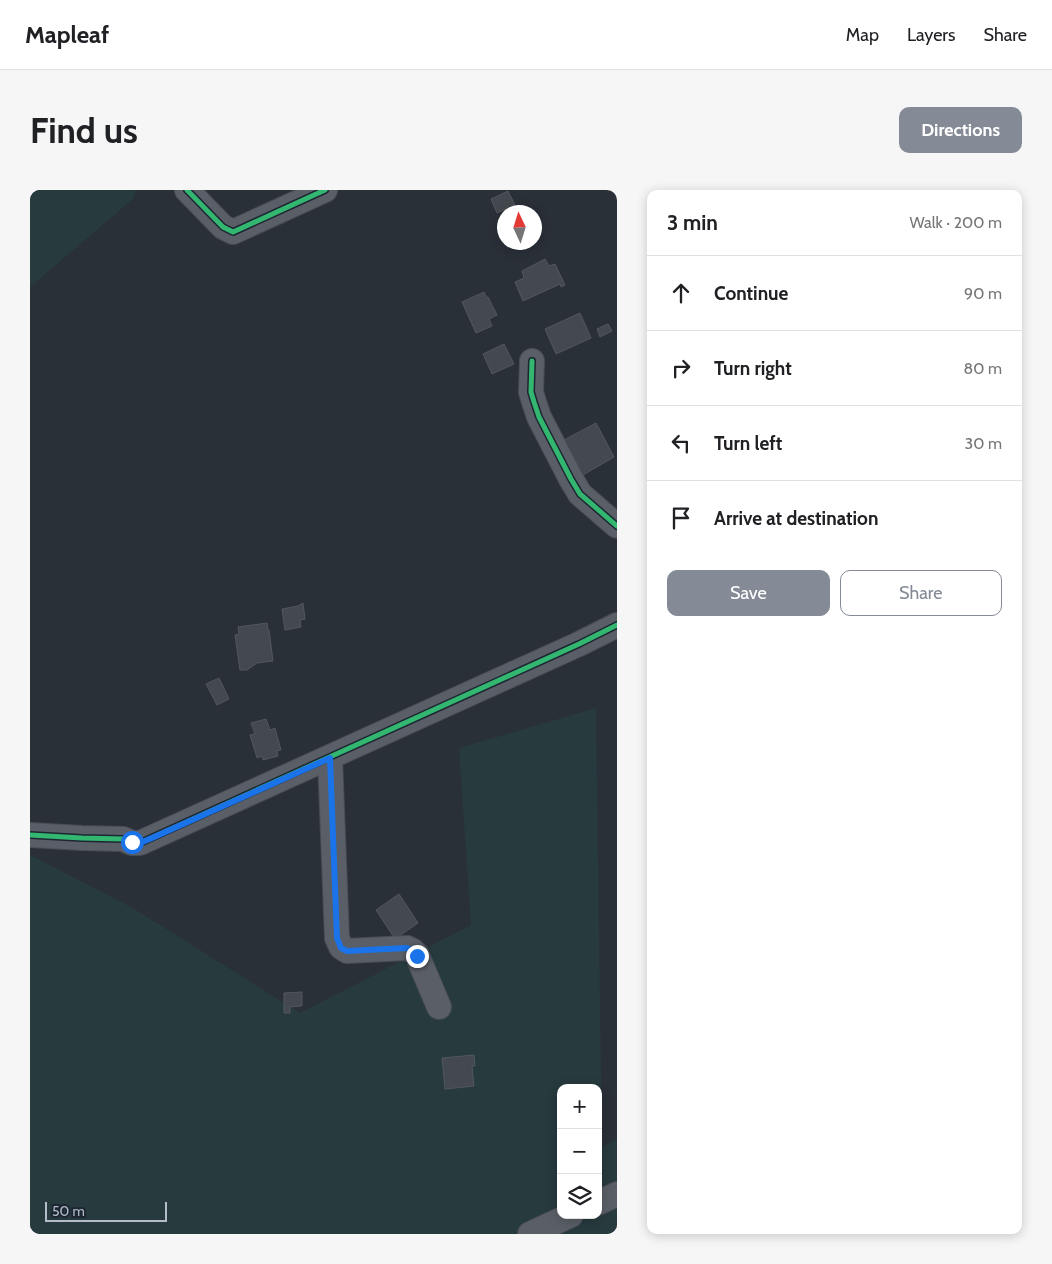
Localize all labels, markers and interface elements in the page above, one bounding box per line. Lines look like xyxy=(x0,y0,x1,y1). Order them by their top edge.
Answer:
text: Mapleaf xyxy=(25,20,109,49)
text: Map xyxy=(846,24,879,46)
text: Layers xyxy=(907,24,956,46)
text: Share xyxy=(984,24,1027,46)
button: Directions xyxy=(899,107,1022,153)
text: Find us xyxy=(30,109,138,152)
north arrow xyxy=(497,205,542,250)
text: 3 min xyxy=(667,210,718,235)
text: Walk · 200 m xyxy=(910,213,1002,232)
icon: ahead xyxy=(667,279,695,307)
text: Continue xyxy=(714,282,788,305)
text: 90 m xyxy=(964,284,1002,303)
icon: right xyxy=(667,354,695,382)
text: Turn right xyxy=(714,357,792,380)
text: 80 m xyxy=(964,359,1002,378)
icon: left xyxy=(667,429,695,457)
text: Turn left xyxy=(714,432,782,455)
text: 30 m xyxy=(965,434,1002,453)
icon: arrive xyxy=(667,504,695,532)
text: Arrive at destination xyxy=(714,507,878,530)
button: Save xyxy=(667,570,830,616)
button: Share xyxy=(840,570,1002,616)
route start xyxy=(121,831,144,854)
route end xyxy=(406,945,429,968)
map controls xyxy=(557,1084,602,1219)
button: + xyxy=(557,1084,602,1129)
button: − xyxy=(557,1129,602,1174)
button: layers xyxy=(557,1174,602,1219)
scale bar xyxy=(45,1199,168,1222)
text: 50 m xyxy=(52,1202,85,1220)

